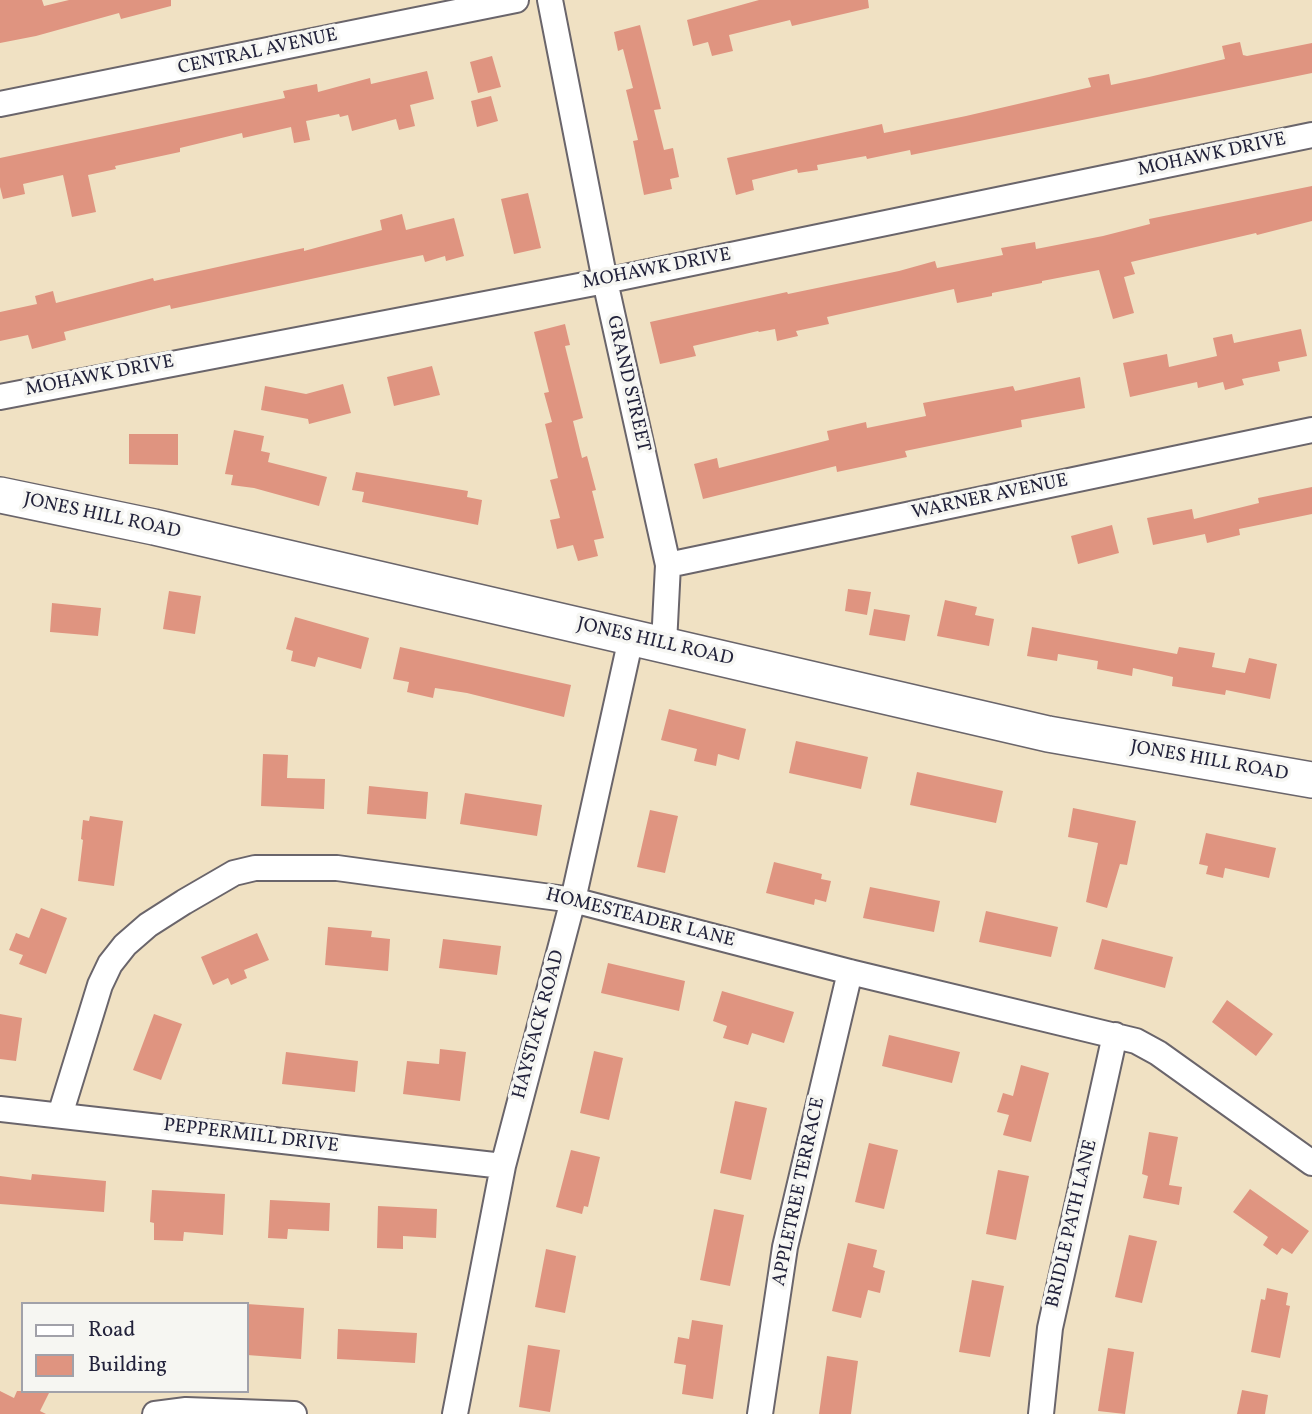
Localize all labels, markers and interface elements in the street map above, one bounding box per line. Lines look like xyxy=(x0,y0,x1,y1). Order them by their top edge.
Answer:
street label: CENTRAL AVENUE xyxy=(176,25,340,81)
street label: MOHAWK DRIVE xyxy=(1136,129,1288,183)
street label: MOHAWK DRIVE xyxy=(581,244,733,296)
street label: GRAND STREET xyxy=(600,314,654,454)
street label: MOHAWK DRIVE xyxy=(24,351,176,403)
street label: WARNER AVENUE xyxy=(910,470,1070,526)
street label: JONES HILL ROAD xyxy=(21,489,183,545)
street label: JONES HILL ROAD xyxy=(575,614,735,672)
street label: JONES HILL ROAD xyxy=(1128,737,1290,787)
street label: HOMESTEADER LANE xyxy=(543,884,737,954)
street label: HAYSTACK ROAD xyxy=(509,948,571,1102)
street label: APPLETREE TERRACE xyxy=(769,1096,831,1288)
street label: PEPPERMILL DRIVE xyxy=(162,1115,340,1159)
street label: BRIDLE PATH LANE xyxy=(1043,1138,1103,1310)
legend xyxy=(21,1302,248,1393)
text: Road xyxy=(88,1316,135,1345)
text: Building xyxy=(88,1351,167,1380)

